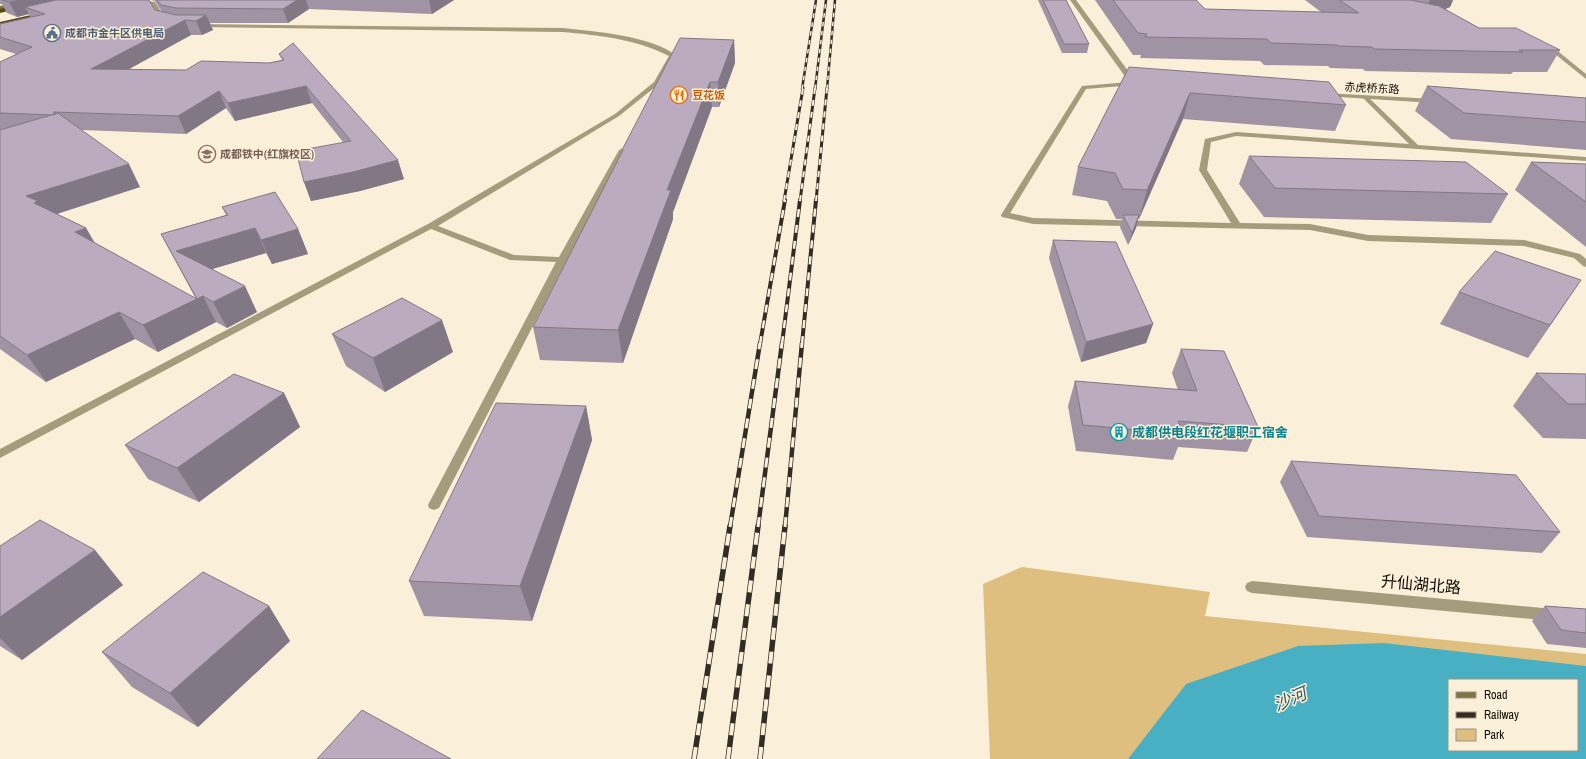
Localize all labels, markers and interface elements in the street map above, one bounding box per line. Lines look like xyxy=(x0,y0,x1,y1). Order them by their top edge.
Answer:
public building icon: 成都市金牛区供电局 xyxy=(42,23,62,43)
place label: 成都市金牛区供电局 xyxy=(65,26,164,40)
street label: 赤虎桥东路 xyxy=(1344,80,1400,96)
restaurant icon: 豆花饭 xyxy=(669,85,689,105)
place label: 豆花饭 xyxy=(692,88,725,102)
school or university icon: 成都铁中(红旗校区) xyxy=(197,144,217,164)
place label: 成都铁中(红旗校区) xyxy=(220,147,314,161)
building icon: 成都供电段红花堰职工宿舍 xyxy=(1109,422,1129,442)
place label: 成都供电段红花堰职工宿舍 xyxy=(1132,424,1288,441)
street label: 升仙湖北路 xyxy=(1380,570,1462,598)
legend xyxy=(1448,679,1578,751)
water label: 沙河 xyxy=(1270,680,1313,716)
text: Road xyxy=(1484,687,1508,703)
text: Railway xyxy=(1484,707,1519,723)
text: Park xyxy=(1484,727,1504,743)

